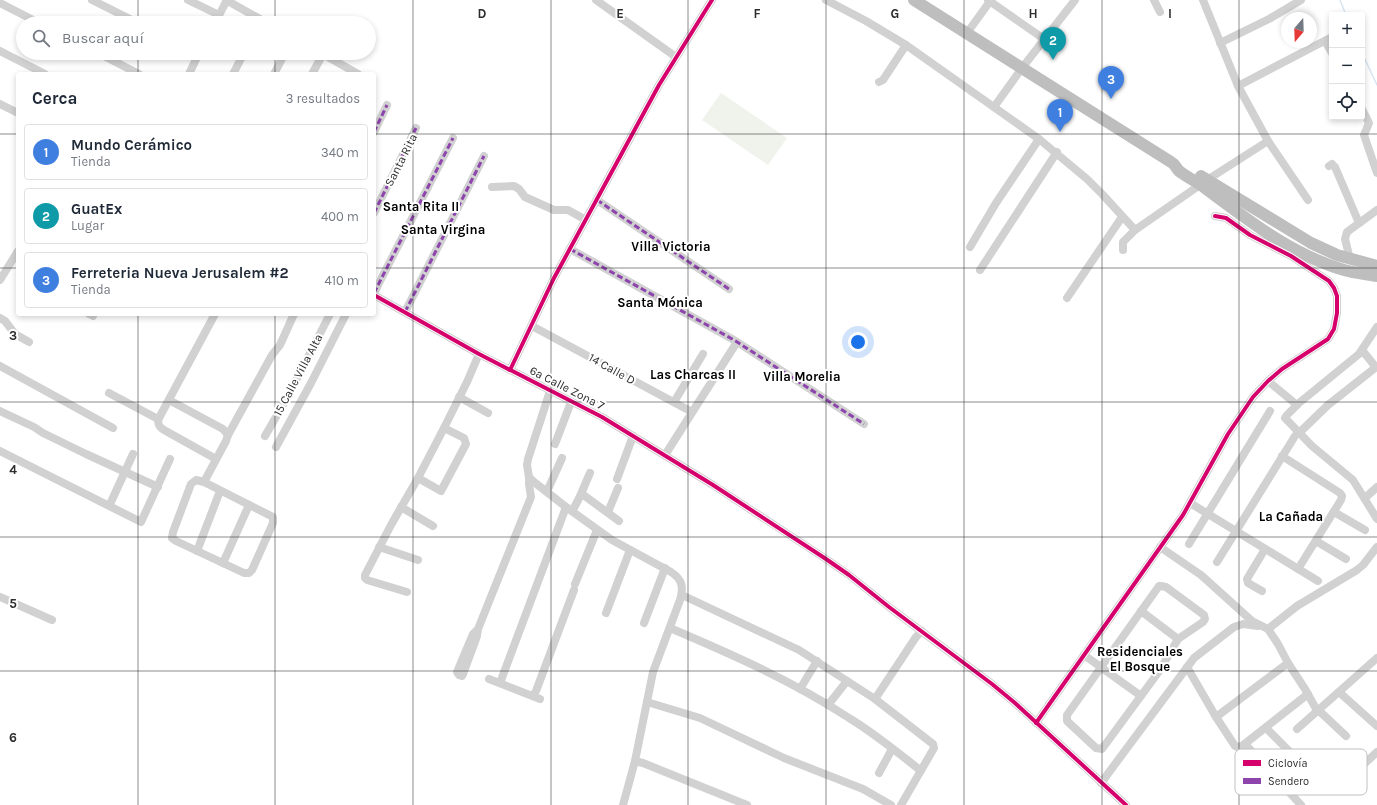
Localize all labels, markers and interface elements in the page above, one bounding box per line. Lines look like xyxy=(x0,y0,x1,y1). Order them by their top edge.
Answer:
text: D xyxy=(478,6,487,21)
text: E xyxy=(616,6,624,21)
text: F xyxy=(753,6,761,21)
text: G xyxy=(891,6,899,21)
text: H xyxy=(1028,6,1038,21)
text: I xyxy=(1168,6,1172,21)
north arrow xyxy=(1281,12,1317,48)
map controls xyxy=(1329,12,1365,120)
button: + xyxy=(1329,12,1365,48)
search box xyxy=(16,16,376,60)
icon: search xyxy=(30,27,52,49)
pin: 2 xyxy=(1040,27,1066,60)
text: Buscar aquí xyxy=(62,29,144,47)
button: − xyxy=(1329,48,1365,84)
pin: 3 xyxy=(1098,66,1124,99)
button: locate xyxy=(1329,84,1365,120)
text: Cerca xyxy=(32,88,77,108)
text: 3 resultados xyxy=(286,91,360,106)
pin: 1 xyxy=(1047,99,1073,132)
street label: Santa Rita xyxy=(382,131,420,189)
text: Mundo Cerámico xyxy=(71,136,192,154)
text: 1 xyxy=(44,145,48,160)
text: 340 m xyxy=(321,145,359,160)
text: Tienda xyxy=(71,154,111,169)
district label: Santa Rita II xyxy=(383,199,459,214)
text: GuatEx xyxy=(71,200,122,218)
text: 2 xyxy=(42,209,50,224)
text: 400 m xyxy=(321,209,359,224)
text: Lugar xyxy=(71,218,104,233)
district label: Santa Virgina xyxy=(401,222,485,237)
district label: Villa Victoria xyxy=(631,239,711,254)
text: Ferreteria Nueva Jerusalem #2 xyxy=(71,264,288,282)
text: 3 xyxy=(42,273,50,288)
text: 410 m xyxy=(324,273,359,288)
text: Tienda xyxy=(71,282,111,297)
district label: Santa Mónica xyxy=(617,295,703,310)
text: 3 xyxy=(9,328,17,343)
street label: 15 Calle Villa Alta xyxy=(270,331,326,419)
your location xyxy=(848,332,868,352)
street label: 14 Calle D xyxy=(586,350,638,388)
street label: 6a Calle Zona 7 xyxy=(527,363,607,413)
district label: Las Charcas II xyxy=(650,367,736,382)
district label: Villa Morelia xyxy=(763,369,841,384)
text: 4 xyxy=(9,462,17,477)
district label: La Cañada xyxy=(1259,509,1323,524)
text: 5 xyxy=(9,596,17,611)
district label: Residenciales El Bosque xyxy=(1097,644,1183,675)
text: 6 xyxy=(9,730,17,745)
legend xyxy=(1235,749,1367,795)
text: Ciclovía xyxy=(1268,757,1308,770)
text: Sendero xyxy=(1268,775,1309,788)

